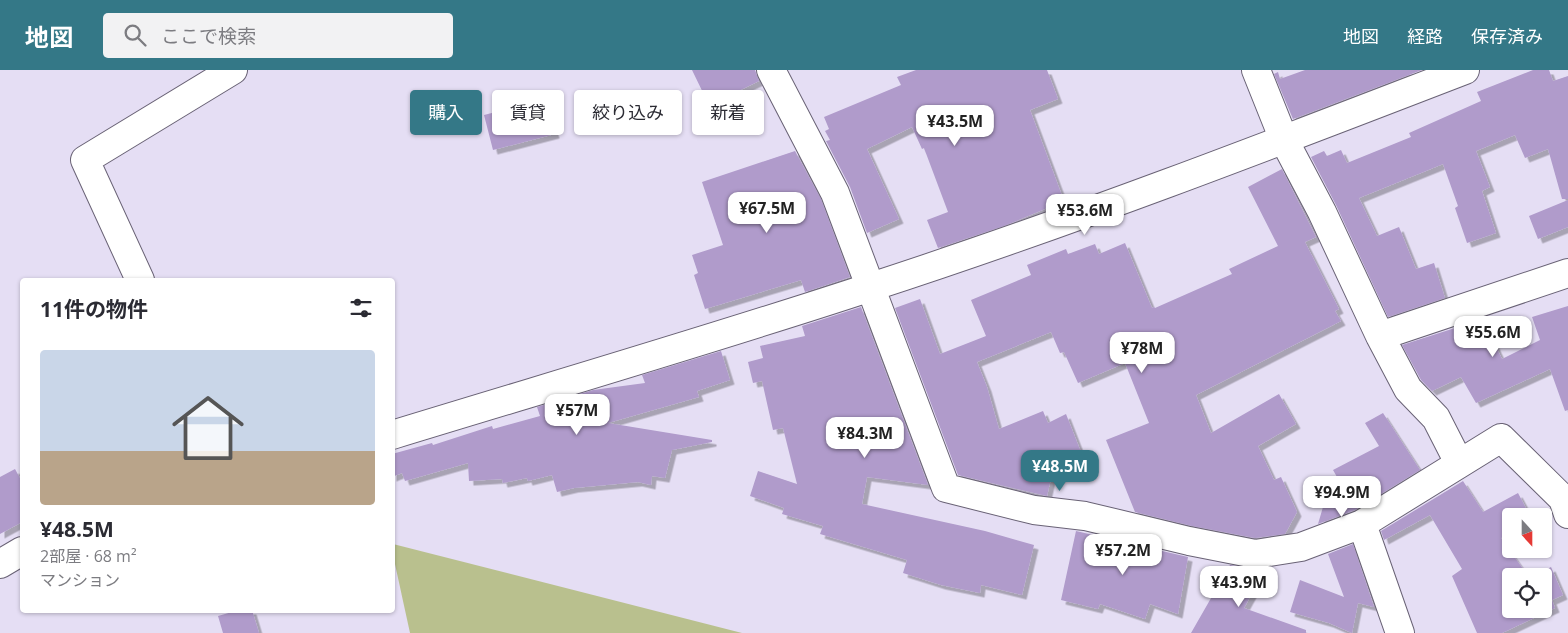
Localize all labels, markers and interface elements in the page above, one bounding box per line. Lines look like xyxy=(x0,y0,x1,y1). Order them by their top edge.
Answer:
search box xyxy=(103,13,453,58)
text: 地図 xyxy=(25,20,73,53)
icon: search xyxy=(121,21,149,49)
text: ここで検索 xyxy=(161,23,256,49)
text: 地図 xyxy=(1343,24,1379,48)
text: 経路 xyxy=(1407,24,1443,48)
text: 保存済み xyxy=(1471,24,1543,48)
chip: 購入 xyxy=(410,90,482,135)
chip: 賃貸 xyxy=(492,90,564,135)
chip: 絞り込み xyxy=(574,90,682,135)
chip: 新着 xyxy=(692,90,764,135)
pin: ¥43.5M xyxy=(914,104,996,147)
text: ¥43.5M xyxy=(927,110,983,132)
pin: ¥67.5M xyxy=(726,191,808,234)
pin: ¥53.6M xyxy=(1044,194,1126,236)
text: ¥67.5M xyxy=(739,197,795,219)
text: ¥53.6M xyxy=(1057,199,1113,221)
icon: filters xyxy=(347,294,375,322)
text: 11件の物件 xyxy=(40,295,148,323)
pin: ¥55.6M xyxy=(1452,316,1534,358)
text: ¥55.6M xyxy=(1465,321,1521,343)
pin: ¥78M xyxy=(1112,332,1172,374)
text: ¥78M xyxy=(1121,337,1163,359)
icon: home xyxy=(163,383,253,473)
pin: ¥57M xyxy=(547,394,607,436)
text: ¥57M xyxy=(556,399,598,421)
pin: ¥84.3M xyxy=(824,416,906,459)
text: ¥84.3M xyxy=(837,422,893,444)
pin: ¥48.5M xyxy=(1019,450,1101,492)
text: ¥48.5M xyxy=(1032,455,1088,477)
pin: ¥94.9M xyxy=(1301,476,1383,518)
text: ¥94.9M xyxy=(1314,481,1370,503)
north arrow xyxy=(1502,508,1552,558)
map controls xyxy=(1502,508,1552,618)
text: ¥48.5M xyxy=(40,515,114,543)
pin: ¥57.2M xyxy=(1082,534,1164,576)
text: ¥57.2M xyxy=(1095,539,1151,561)
text: 2部屋 · 68 m² xyxy=(40,545,137,567)
pin: ¥43.9M xyxy=(1198,566,1280,608)
button: locate xyxy=(1502,568,1552,618)
text: マンション xyxy=(40,569,120,591)
text: ¥43.9M xyxy=(1211,571,1267,593)

